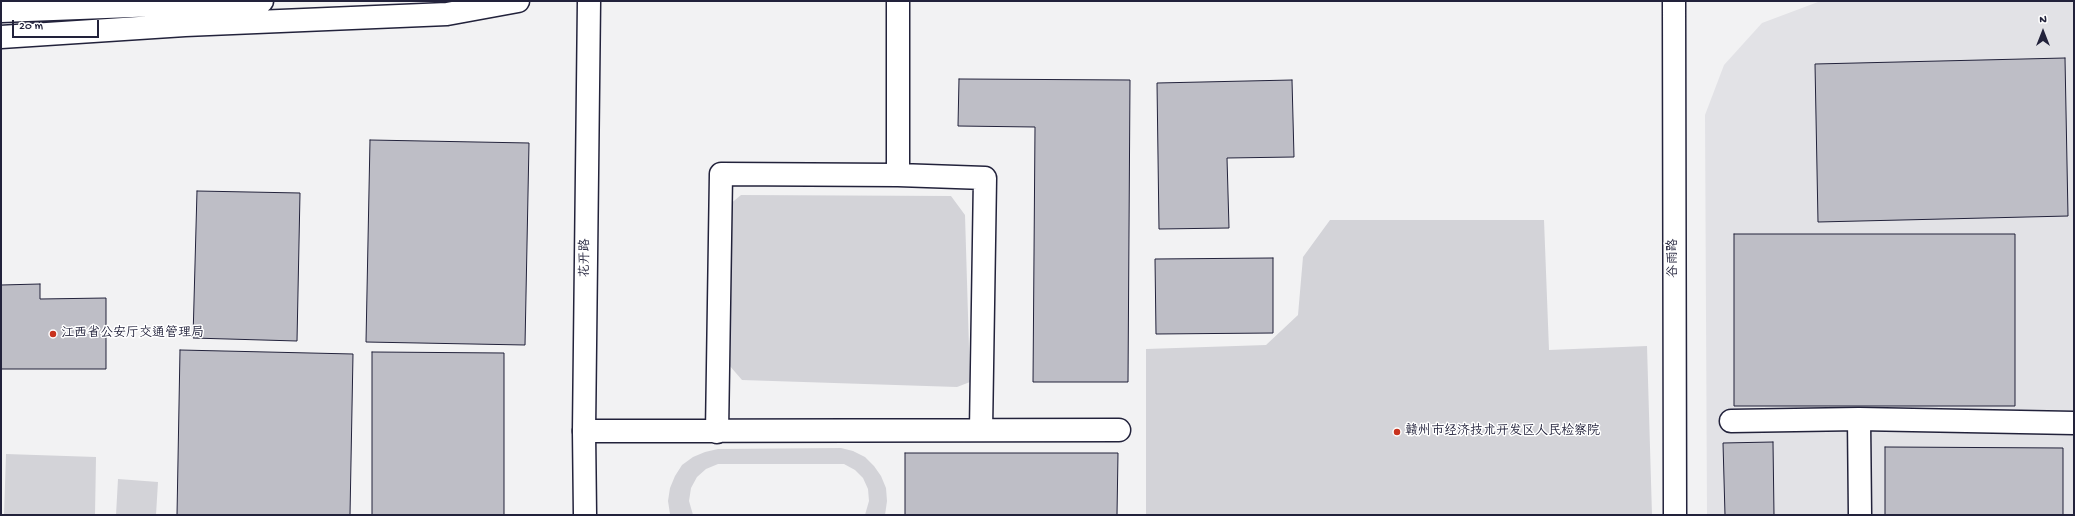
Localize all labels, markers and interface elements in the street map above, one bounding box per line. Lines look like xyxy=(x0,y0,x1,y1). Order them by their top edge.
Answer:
scale bar xyxy=(14,12,101,38)
north arrow xyxy=(2023,12,2063,52)
text: N xyxy=(2039,14,2047,26)
text: 20 m xyxy=(19,20,43,34)
street label: 花开路 xyxy=(578,238,594,278)
street label: 谷雨路 xyxy=(1666,239,1682,277)
place label: 江西省公安厅交通管理局 xyxy=(61,326,204,342)
marker: 江西省公安厅交通管理局 xyxy=(48,329,58,339)
place label: 赣州市经济技术开发区人民检察院 xyxy=(1405,424,1600,440)
marker: 赣州市经济技术开发区人民检察院 xyxy=(1392,427,1402,437)

